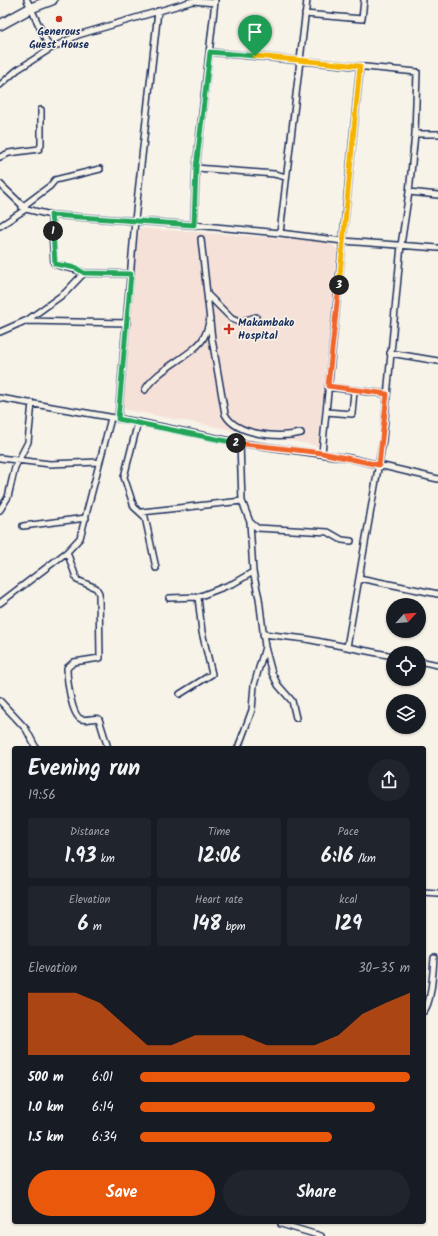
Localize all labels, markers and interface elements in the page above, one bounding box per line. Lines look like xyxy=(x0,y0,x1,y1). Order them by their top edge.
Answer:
marker: Generous Guest House xyxy=(54,14,64,24)
pin xyxy=(238,15,272,56)
icon: arrive xyxy=(244,21,266,43)
place label: Generous Guest House xyxy=(29,23,89,54)
pin: 1 xyxy=(43,221,63,241)
text: 1 xyxy=(51,222,55,240)
pin: 3 xyxy=(329,275,349,295)
text: 3 xyxy=(336,276,342,294)
place label: Makambako Hospital xyxy=(238,314,294,345)
marker: Makambako Hospital xyxy=(223,323,235,335)
pin: 2 xyxy=(226,433,246,453)
text: 2 xyxy=(233,434,239,452)
north arrow xyxy=(386,598,426,638)
map controls xyxy=(386,598,426,734)
button: locate xyxy=(386,646,426,686)
button: layers xyxy=(386,694,426,734)
text: Evening run xyxy=(28,752,140,787)
button: share xyxy=(368,759,410,801)
text: 19:56 xyxy=(28,785,56,806)
text: Distance xyxy=(70,823,109,841)
text: Time xyxy=(208,823,230,841)
text: Pace xyxy=(338,823,359,841)
text: 1.93 xyxy=(65,841,96,873)
text: 12:06 xyxy=(197,841,241,873)
text: 6:16 xyxy=(321,841,354,873)
text: km xyxy=(96,850,115,868)
text: /km xyxy=(354,850,376,868)
text: Elevation xyxy=(69,891,110,909)
text: Heart rate xyxy=(195,891,243,909)
text: kcal xyxy=(339,891,357,909)
text: 6 xyxy=(78,909,89,941)
text: 148 xyxy=(193,909,221,941)
text: 129 xyxy=(334,909,362,941)
text: m xyxy=(89,918,102,936)
text: bpm xyxy=(221,918,245,936)
text: Elevation xyxy=(28,958,77,979)
text: 30–35 m xyxy=(358,958,410,979)
text: 500 m xyxy=(28,1067,64,1088)
text: 6:01 xyxy=(92,1067,113,1088)
text: 1.0 km xyxy=(28,1097,64,1118)
text: 6:14 xyxy=(92,1097,114,1118)
text: 1.5 km xyxy=(28,1127,64,1148)
text: 6:34 xyxy=(92,1127,117,1148)
button: Save xyxy=(28,1170,215,1216)
button: Share xyxy=(223,1170,410,1216)

